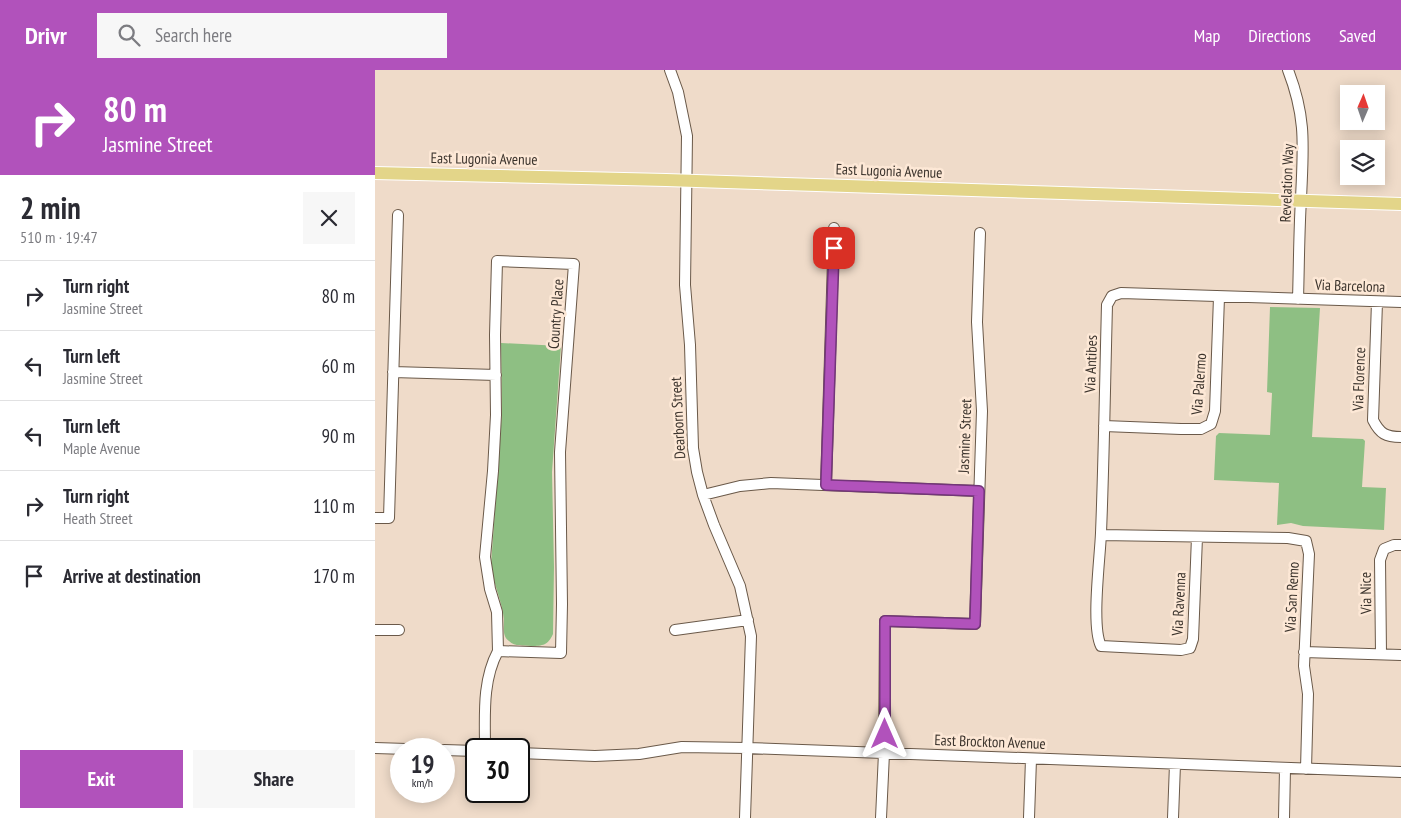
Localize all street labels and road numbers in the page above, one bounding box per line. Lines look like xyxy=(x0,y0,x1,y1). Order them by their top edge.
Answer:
street label: Revelation Way xyxy=(1276,143,1297,223)
street label: East Lugonia Avenue xyxy=(430,148,538,169)
street label: East Lugonia Avenue xyxy=(835,159,943,182)
street label: Via Barcelona xyxy=(1314,275,1386,296)
street label: Country Place xyxy=(544,278,567,350)
street label: Via Antibes xyxy=(1080,335,1101,394)
street label: Via Florence xyxy=(1348,347,1369,412)
street label: Via Palermo xyxy=(1187,352,1210,416)
street label: Dearborn Street xyxy=(666,377,689,460)
street label: Jasmine Street xyxy=(954,398,975,475)
street label: Via San Remo xyxy=(1280,561,1303,634)
street label: Via Ravenna xyxy=(1167,572,1190,637)
street label: Via Nice xyxy=(1356,572,1375,615)
street label: East Brockton Avenue xyxy=(934,730,1046,753)

